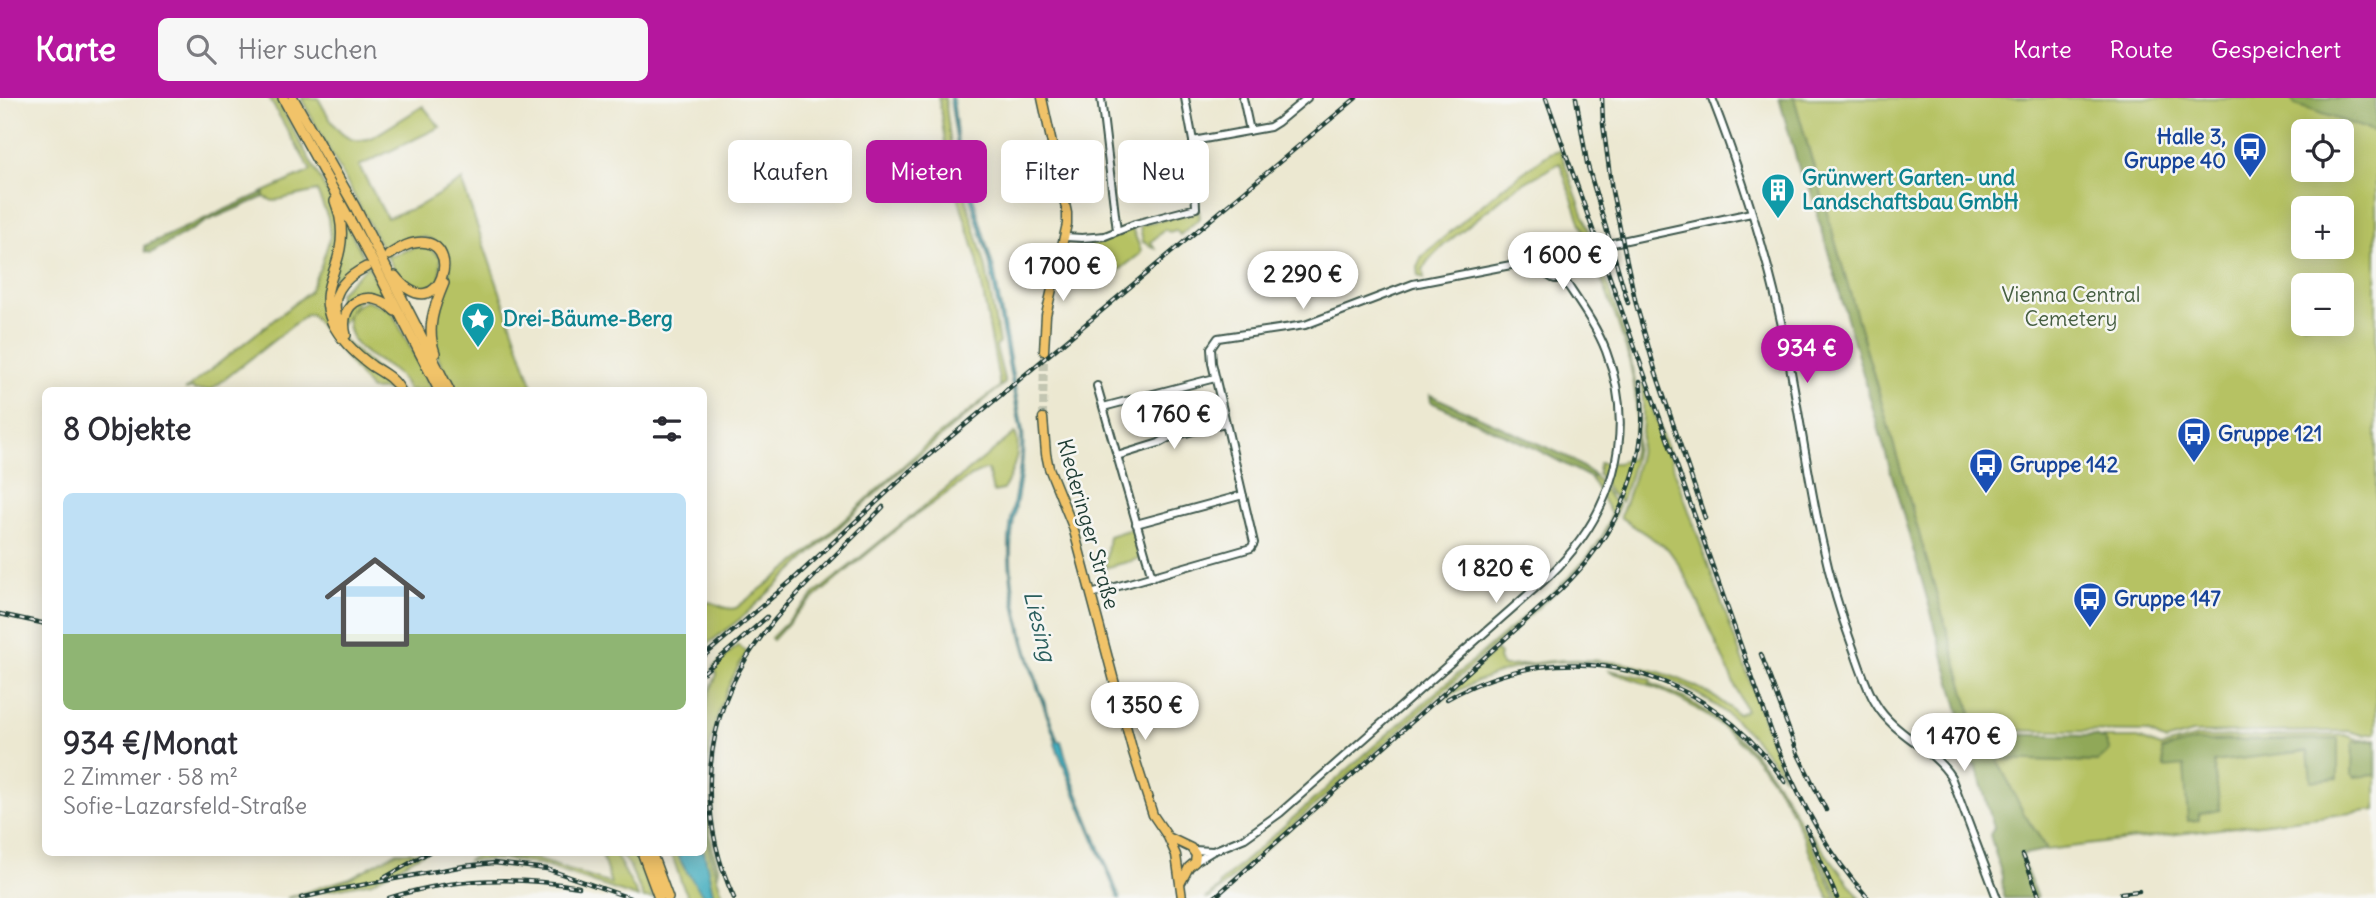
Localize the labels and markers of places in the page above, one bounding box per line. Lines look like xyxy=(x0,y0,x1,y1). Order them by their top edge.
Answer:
place label: Halle 3, Gruppe 40 xyxy=(2124,123,2226,174)
bus stop icon: Halle 3, Gruppe 40 xyxy=(2231,130,2269,179)
place label: Grünwert Garten- und Landschaftsbau GmbH xyxy=(1802,164,2019,215)
building icon: Grünwert Garten- und Landschaftsbau GmbH xyxy=(1759,171,1797,220)
pin: 1 600 € xyxy=(1498,232,1628,292)
pin: 1 700 € xyxy=(998,244,1128,303)
pin: 2 290 € xyxy=(1238,252,1368,311)
place icon: Drei-Bäume-Berg xyxy=(459,300,497,349)
place label: Drei-Bäume-Berg xyxy=(503,305,673,332)
pin: 934 € xyxy=(1758,326,1856,385)
pin: 1 760 € xyxy=(1109,392,1239,451)
bus stop icon: Gruppe 121 xyxy=(2175,415,2213,464)
place label: Gruppe 121 xyxy=(2218,420,2322,447)
bus stop icon: Gruppe 142 xyxy=(1967,446,2005,495)
place label: Gruppe 142 xyxy=(2010,451,2119,478)
pin: 1 820 € xyxy=(1431,546,1561,605)
bus stop icon: Gruppe 147 xyxy=(2071,580,2109,629)
place label: Gruppe 147 xyxy=(2114,585,2222,612)
pin: 1 350 € xyxy=(1080,682,1210,742)
pin: 1 470 € xyxy=(1899,714,2029,773)

